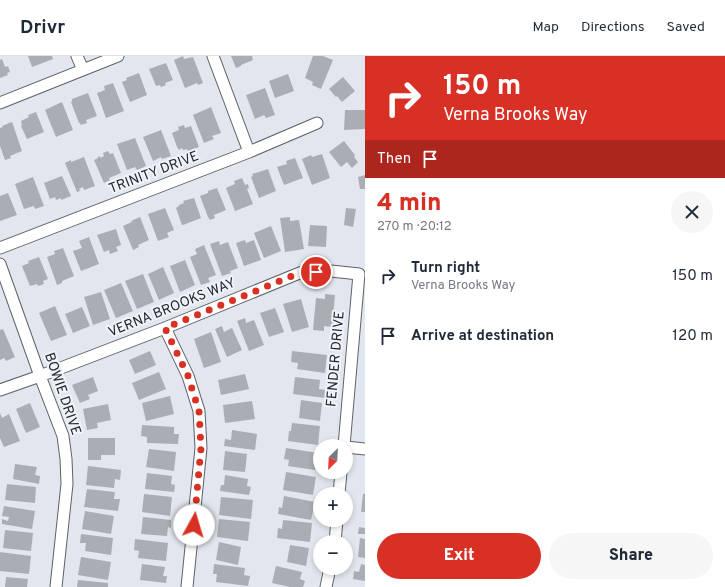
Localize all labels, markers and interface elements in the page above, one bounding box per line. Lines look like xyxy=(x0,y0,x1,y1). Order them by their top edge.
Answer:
text: Drivr xyxy=(20,16,65,40)
text: Map xyxy=(533,19,559,36)
text: Directions xyxy=(581,19,645,36)
text: Saved xyxy=(667,19,705,36)
text: 150 m xyxy=(443,69,521,105)
icon: right xyxy=(377,72,429,124)
text: Verna Brooks Way xyxy=(443,104,588,127)
street label: TRINITY DRIVE xyxy=(107,148,201,198)
icon: arrive xyxy=(419,148,441,170)
text: Then xyxy=(377,150,411,169)
text: 4 min xyxy=(377,189,441,219)
button: close xyxy=(671,191,713,233)
text: 270 m · 20:12 xyxy=(377,219,452,235)
pin xyxy=(299,255,333,289)
text: Turn right xyxy=(411,259,480,278)
icon: arrive xyxy=(305,261,327,283)
icon: right xyxy=(377,265,399,287)
text: 150 m xyxy=(672,267,713,286)
street label: VERNA BROOKS WAY xyxy=(106,275,238,341)
text: Verna Brooks Way xyxy=(411,278,515,294)
street label: FENDER DRIVE xyxy=(323,310,349,408)
icon: arrive xyxy=(377,325,399,347)
text: Arrive at destination xyxy=(411,327,554,346)
text: 120 m xyxy=(672,327,713,346)
street label: BOWIE DRIVE xyxy=(40,351,84,437)
north arrow xyxy=(313,439,353,479)
map controls xyxy=(313,439,353,575)
button: + xyxy=(313,487,353,527)
position arrow xyxy=(173,504,215,546)
button: Exit xyxy=(377,533,541,579)
button: Share xyxy=(549,533,713,579)
button: − xyxy=(313,535,353,575)

